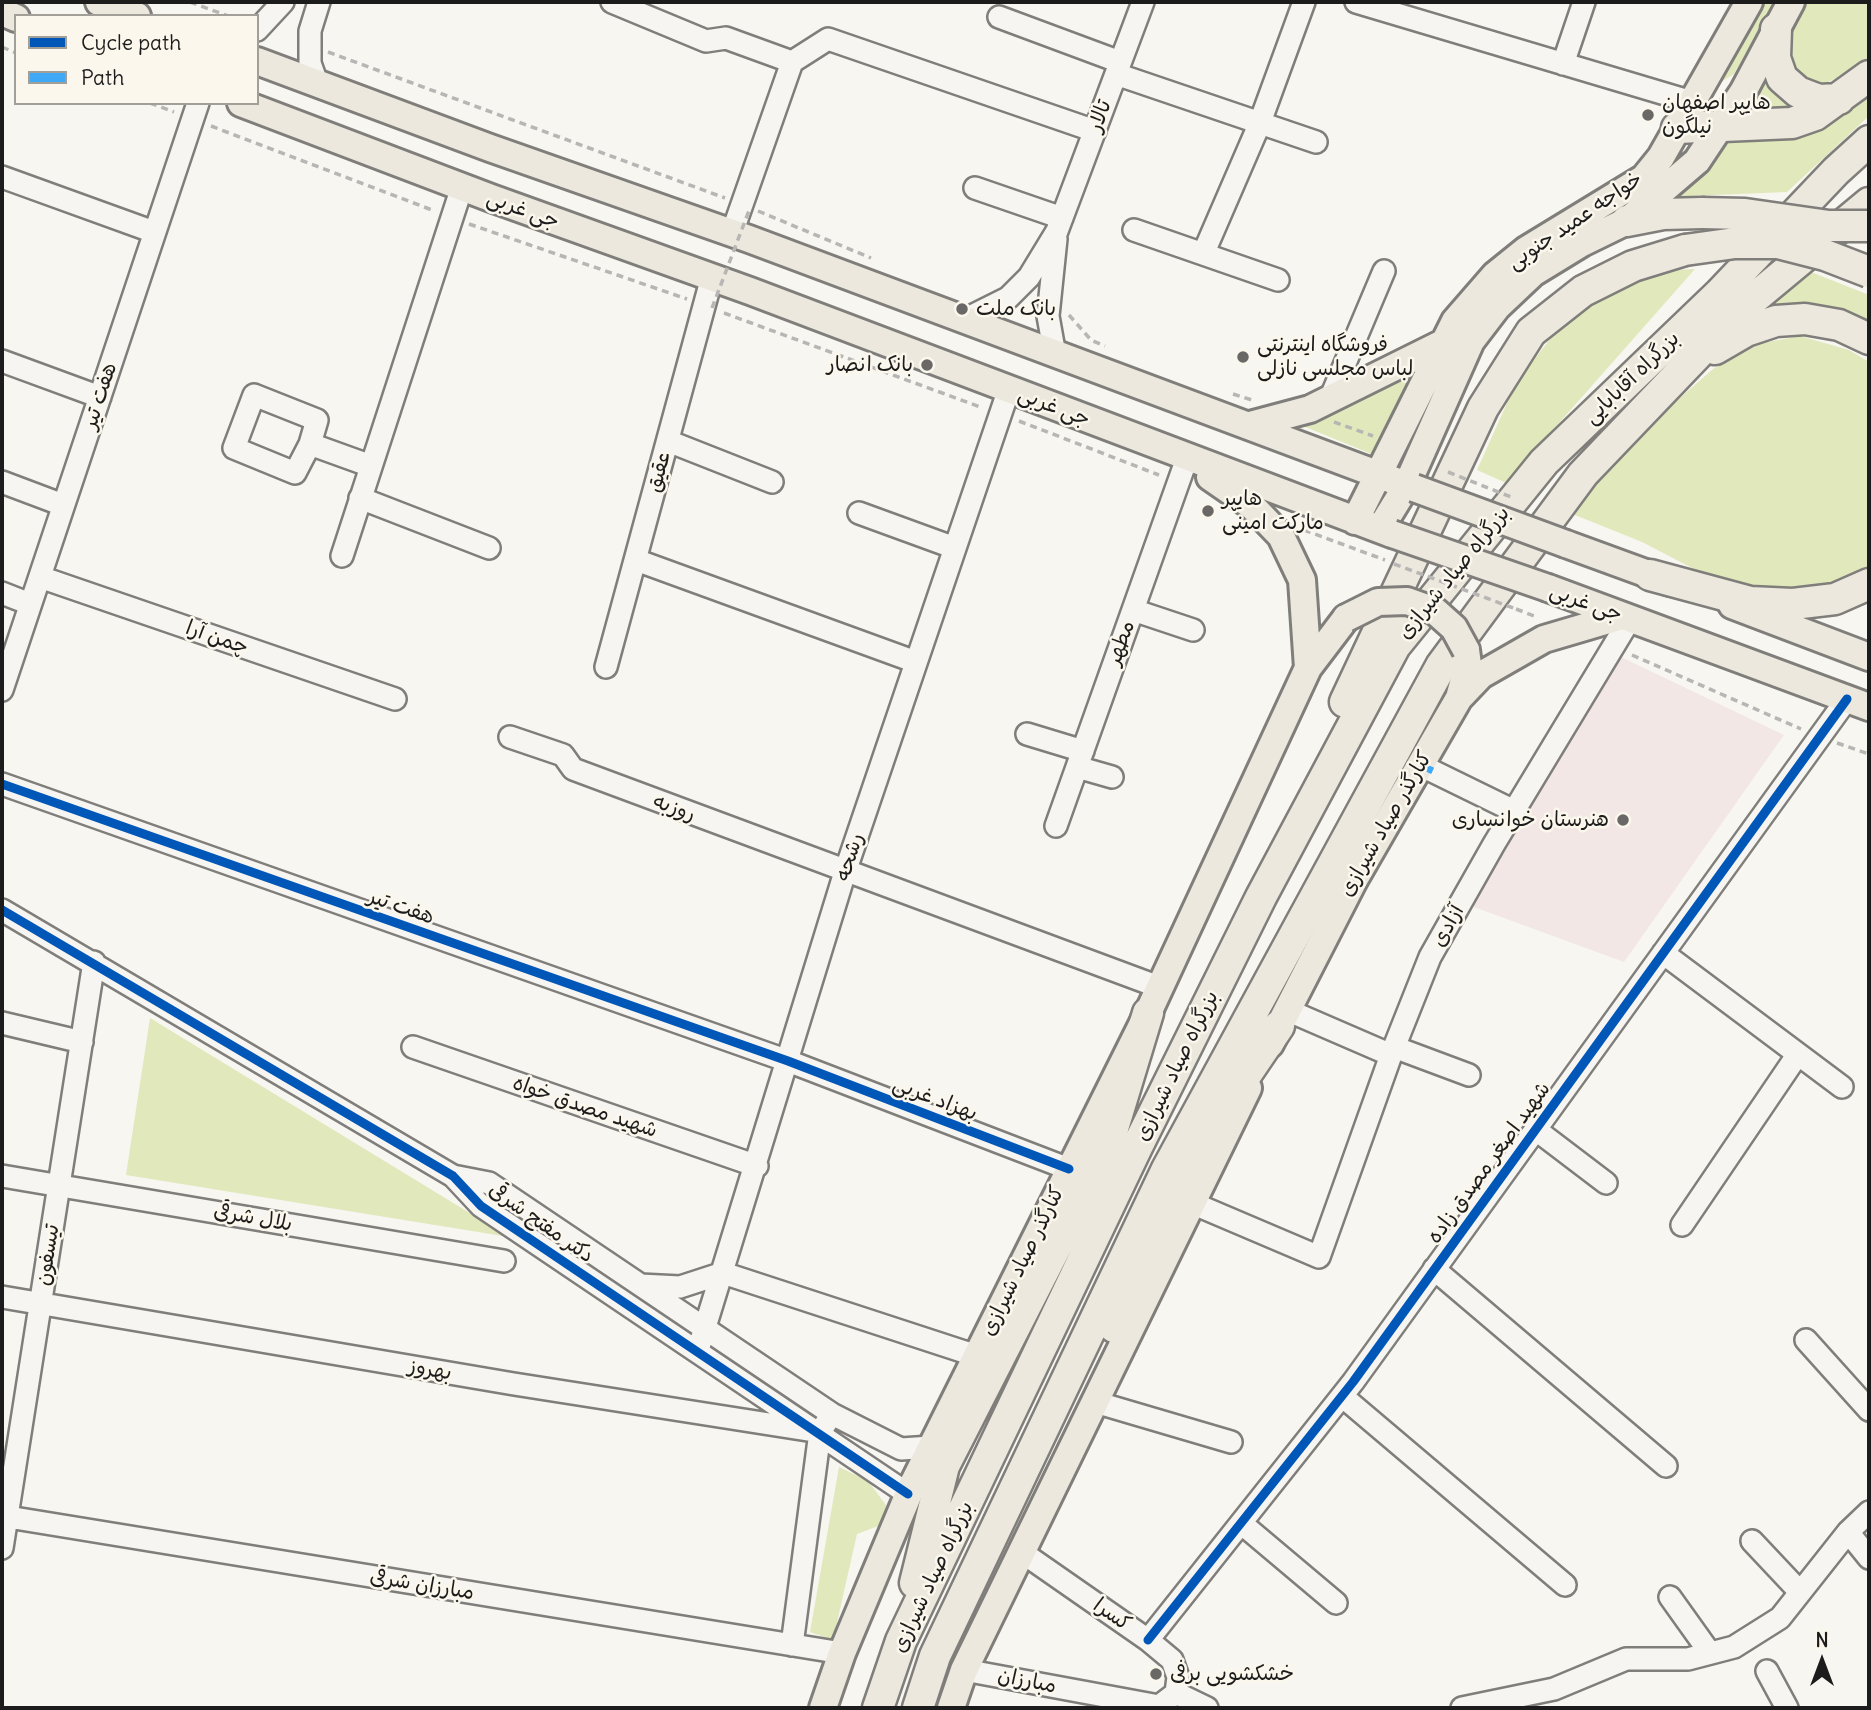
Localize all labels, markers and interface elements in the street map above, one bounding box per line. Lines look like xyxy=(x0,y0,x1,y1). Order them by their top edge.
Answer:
legend xyxy=(14,14,259,105)
text: Cycle path xyxy=(81,29,181,56)
text: Path xyxy=(81,64,124,91)
place label: هایپر اصفهان نیلگون xyxy=(1662,90,1771,140)
street label: تالار xyxy=(1083,96,1117,136)
marker: هایپر اصفهان نیلگون xyxy=(1640,107,1656,123)
street label: خواجه عمید جنوبی xyxy=(1503,167,1647,275)
street label: جی غربی xyxy=(483,185,563,235)
place label: بانک ملت xyxy=(976,296,1056,322)
marker: بانک ملت xyxy=(954,301,970,317)
street label: بزرگراه آقابابایی xyxy=(1579,326,1685,430)
place label: فروشگاه اینترنتی لباس مجلسی نازلی xyxy=(1257,332,1413,382)
marker: فروشگاه اینترنتی لباس مجلسی نازلی xyxy=(1235,349,1251,365)
place label: بانک انصار xyxy=(827,352,913,378)
marker: بانک انصار xyxy=(919,357,935,373)
street label: هفت تیر xyxy=(77,359,123,433)
street label: جی غربی xyxy=(1014,382,1094,432)
street label: عقیق xyxy=(641,449,677,495)
place label: هایپر مارکت امینی xyxy=(1222,486,1324,536)
street label: بزرگراه صیاد شیرازی xyxy=(1393,501,1515,645)
marker: هایپر مارکت امینی xyxy=(1200,503,1216,519)
street label: جی غربی xyxy=(1546,578,1626,628)
street label: چمن آرا xyxy=(182,616,252,660)
street label: مطهر xyxy=(1101,617,1141,669)
street label: کنارگذر صیاد شیرازی xyxy=(1334,747,1438,901)
street label: روزبه xyxy=(649,788,699,828)
place label: هنرستان خوانساری xyxy=(1452,807,1609,833)
marker: هنرستان خوانساری xyxy=(1615,812,1631,828)
street label: رشحه xyxy=(830,830,870,884)
street label: هفت تیر xyxy=(364,884,438,930)
street label: آزادی xyxy=(1426,900,1470,952)
street label: بزرگراه صیاد شیرازی xyxy=(1130,987,1224,1145)
street label: شهید مصدق خواه xyxy=(509,1070,661,1144)
street label: بهزاد غربی xyxy=(889,1071,981,1127)
street label: شهید اصغر مصدق زاده xyxy=(1422,1077,1556,1249)
street label: دکتر مفتح شرقی xyxy=(484,1177,598,1269)
street label: کنارگذر صیاد شیرازی xyxy=(976,1182,1070,1340)
street label: بلال شرقی xyxy=(212,1199,294,1237)
street label: تیسفون xyxy=(31,1222,65,1288)
street label: بهروز xyxy=(406,1354,454,1386)
street label: بزرگراه صیاد شیرازی xyxy=(887,1497,979,1657)
street label: مبارزان شرقی xyxy=(368,1564,476,1606)
street label: کسرا xyxy=(1088,1593,1136,1637)
north arrow xyxy=(1787,1626,1857,1696)
text: N xyxy=(1815,1628,1829,1652)
place label: خشکشویی برفی xyxy=(1170,1661,1294,1687)
street label: مبارزان xyxy=(996,1663,1058,1699)
marker: خشکشویی برفی xyxy=(1148,1666,1164,1682)

